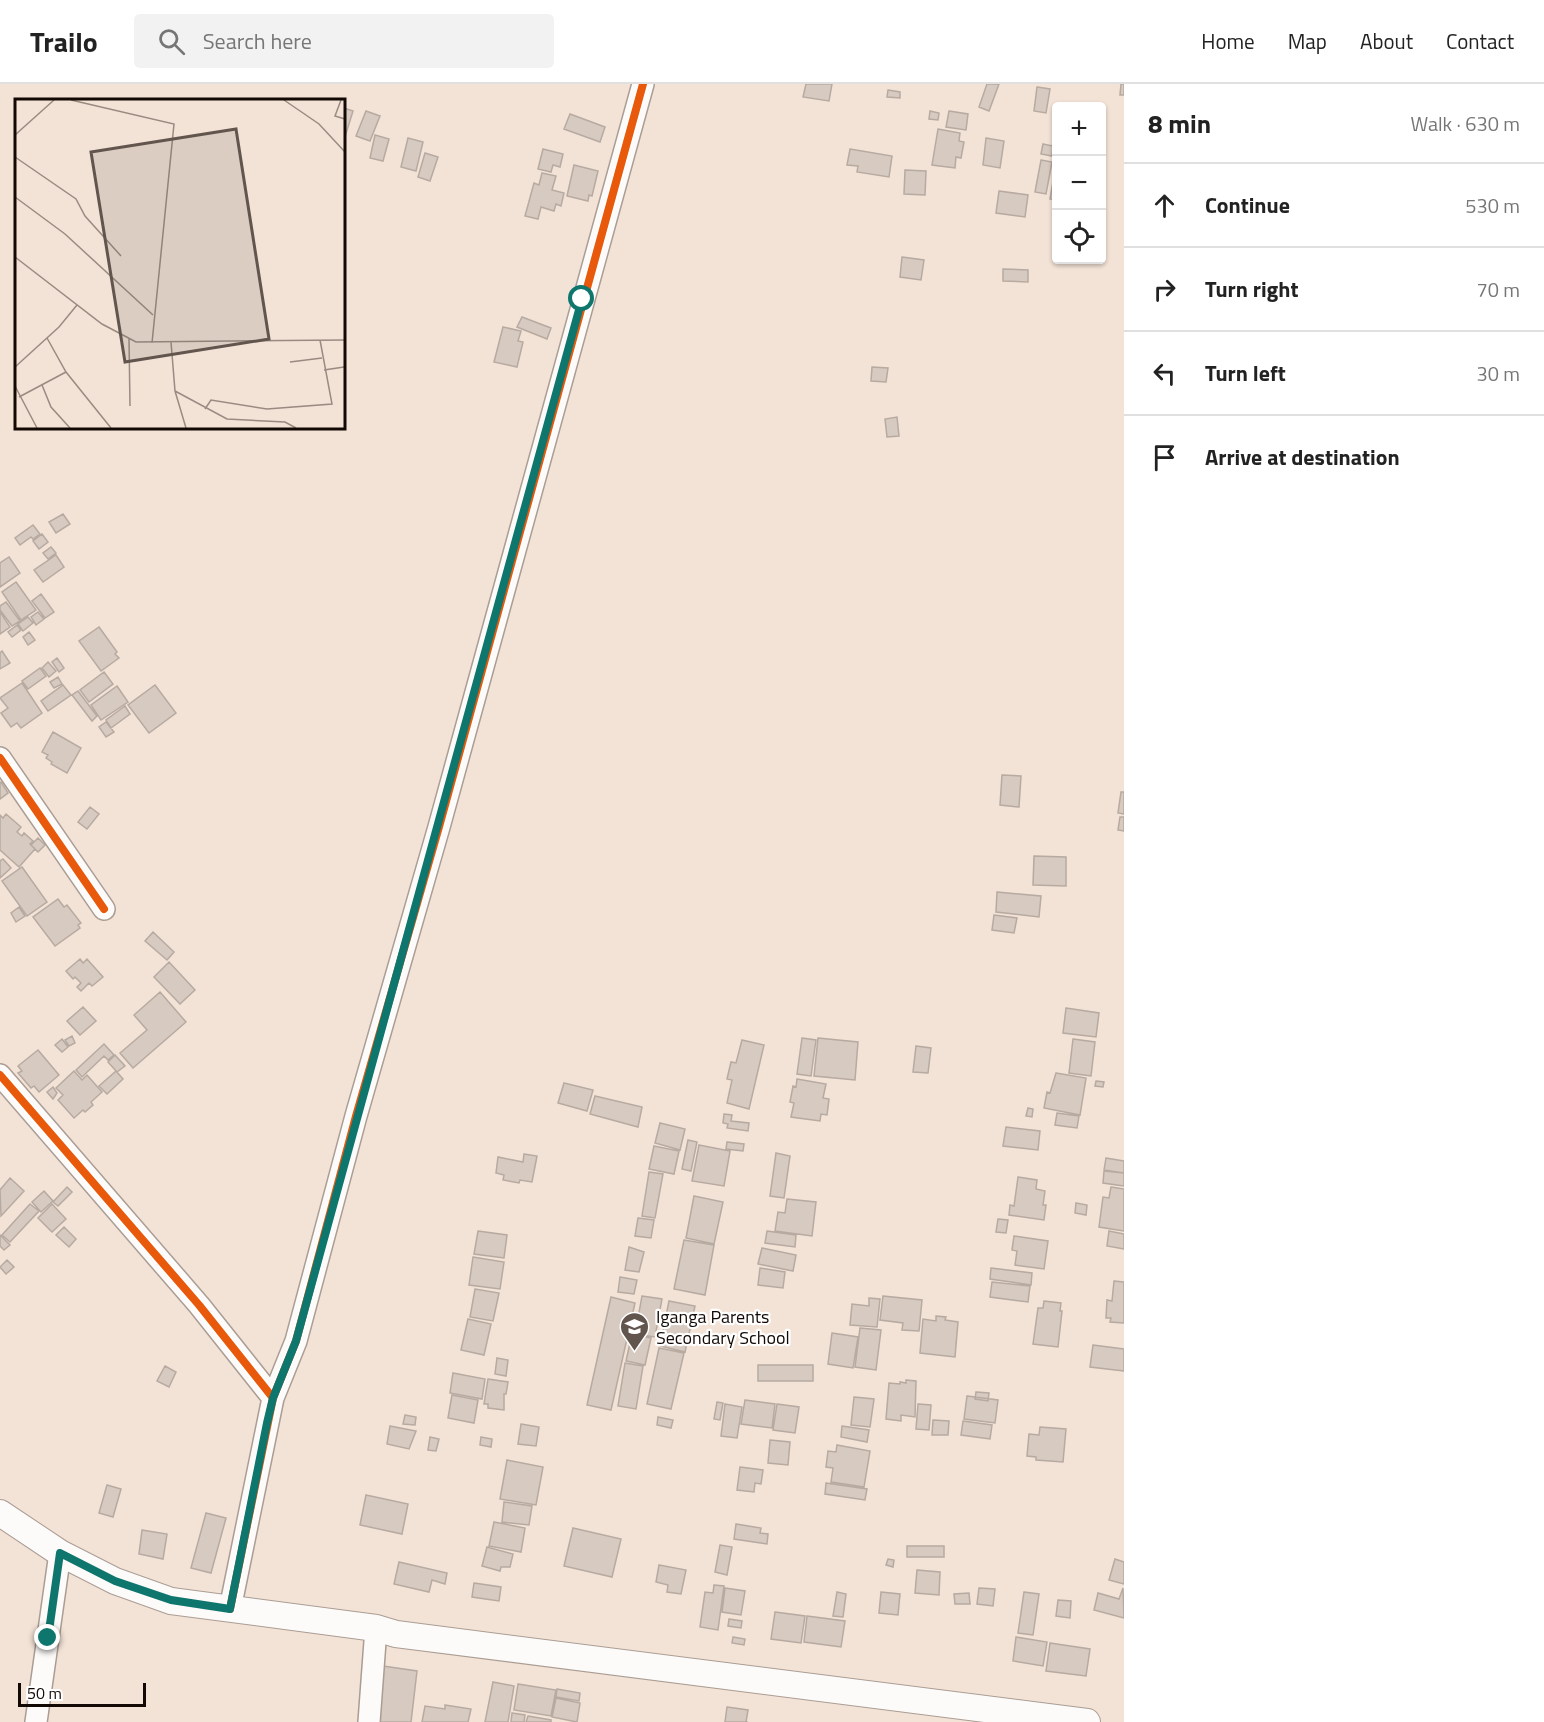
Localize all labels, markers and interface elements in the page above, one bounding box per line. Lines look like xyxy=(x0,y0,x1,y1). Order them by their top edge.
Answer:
search box xyxy=(134,14,554,68)
text: Trailo xyxy=(30,20,98,63)
text: Search here xyxy=(203,24,312,58)
icon: search xyxy=(155,25,188,58)
text: Home xyxy=(1201,25,1255,57)
text: Map xyxy=(1288,25,1327,57)
text: About xyxy=(1360,25,1413,57)
text: Contact xyxy=(1446,25,1514,57)
inset map xyxy=(15,99,345,429)
map controls xyxy=(1052,102,1106,264)
button: + xyxy=(1052,102,1106,156)
text: 8 min xyxy=(1148,104,1211,143)
text: Walk · 630 m xyxy=(1411,108,1520,139)
button: − xyxy=(1052,156,1106,210)
text: Continue xyxy=(1205,188,1290,222)
icon: ahead xyxy=(1148,189,1181,222)
text: 530 m xyxy=(1465,190,1520,221)
button: locate xyxy=(1052,210,1106,264)
text: Turn right xyxy=(1205,272,1299,306)
icon: right xyxy=(1148,273,1181,306)
text: 70 m xyxy=(1476,274,1520,305)
route start xyxy=(568,285,594,311)
text: Turn left xyxy=(1205,356,1286,390)
icon: left xyxy=(1148,357,1181,390)
text: 30 m xyxy=(1476,358,1520,389)
text: Arrive at destination xyxy=(1205,440,1400,474)
icon: arrive xyxy=(1148,441,1181,474)
place label: Iganga Parents Secondary School xyxy=(656,1303,790,1351)
school or university icon: Iganga Parents Secondary School xyxy=(619,1310,651,1352)
route end xyxy=(34,1624,60,1650)
scale bar xyxy=(18,1680,146,1708)
text: 50 m xyxy=(27,1681,62,1705)

